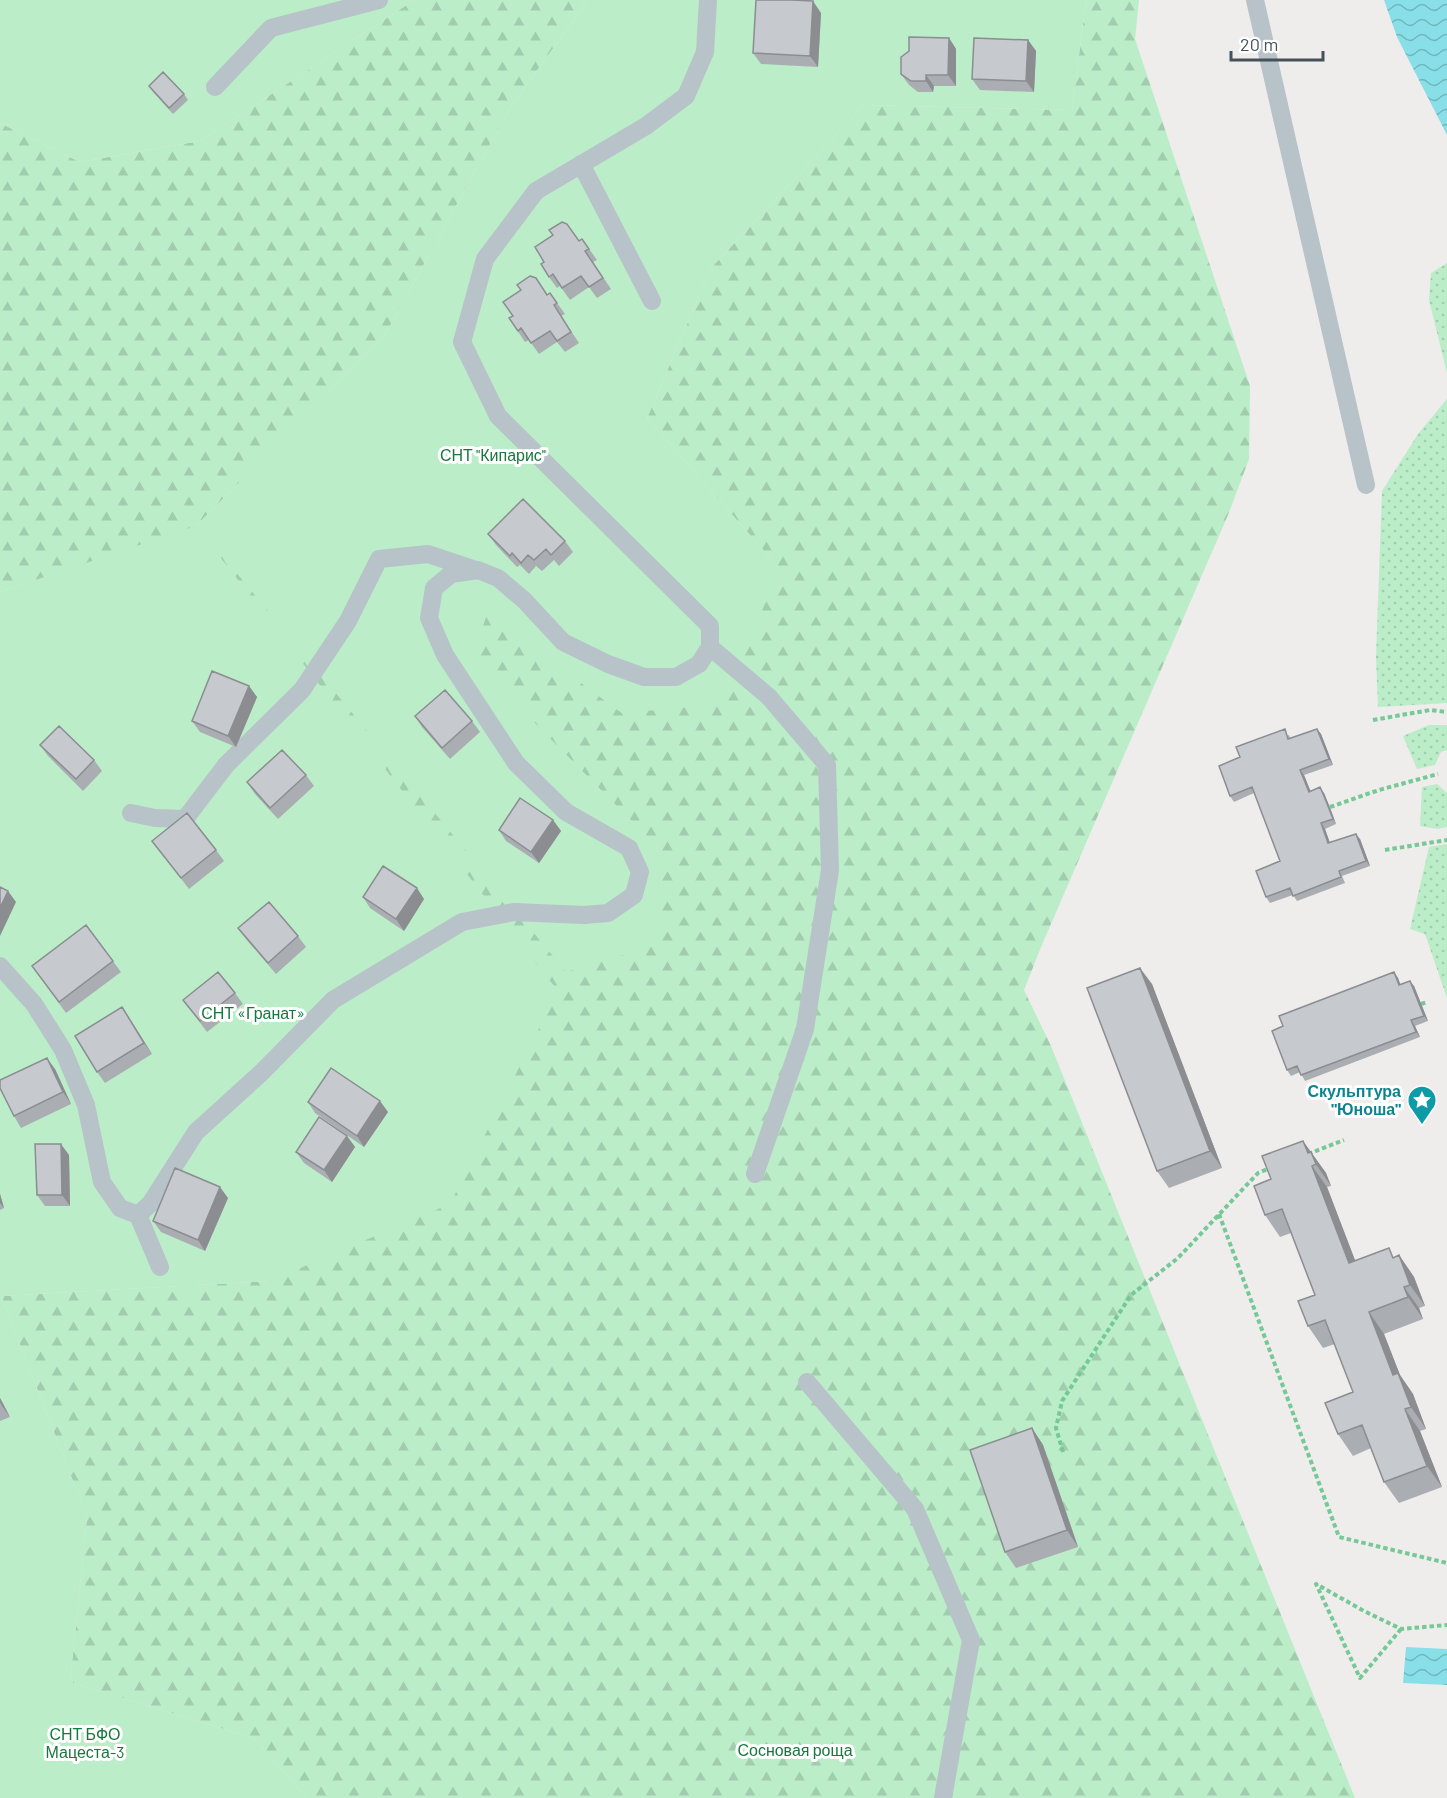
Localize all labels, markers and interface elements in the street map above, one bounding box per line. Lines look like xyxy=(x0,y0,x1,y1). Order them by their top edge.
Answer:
scale bar xyxy=(1231,24,1322,62)
text: 20 m xyxy=(1240,33,1278,55)
park label: СНТ "Кипарис" xyxy=(440,445,546,464)
park label: СНТ «Гранат» xyxy=(201,1003,305,1022)
place label: Скульптура "Юноша" xyxy=(1307,1081,1401,1118)
place icon: Скульптура "Юноша" xyxy=(1406,1084,1438,1126)
park label: СНТ БФО Мацеста-3 xyxy=(46,1724,124,1761)
park label: Сосновая роща xyxy=(737,1740,853,1759)

